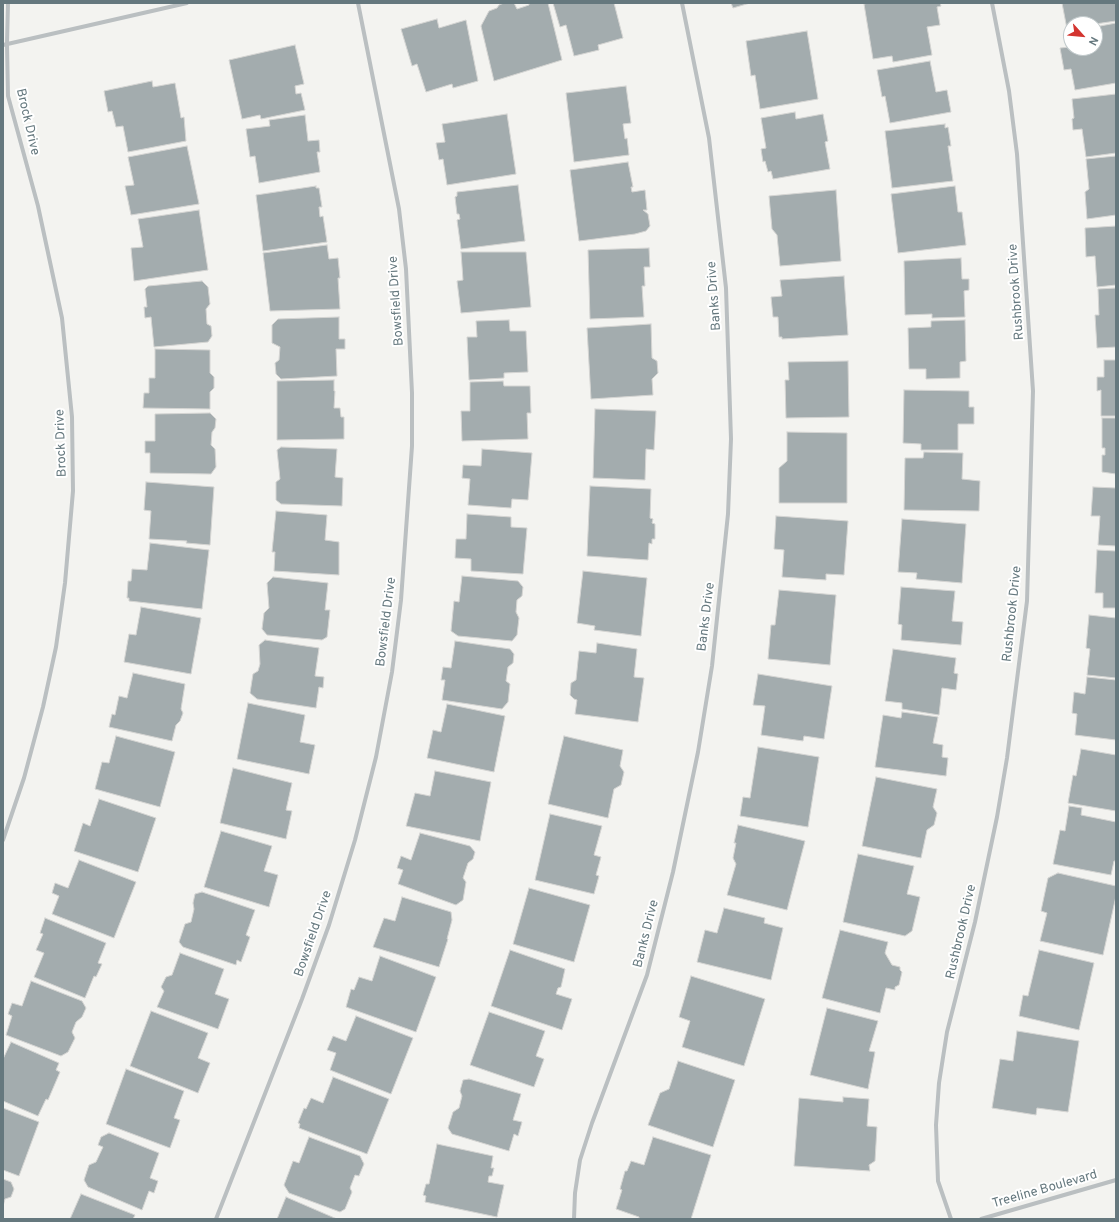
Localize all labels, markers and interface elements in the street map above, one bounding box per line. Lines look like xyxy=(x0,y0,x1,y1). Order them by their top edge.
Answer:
north arrow xyxy=(1063,16,1103,56)
text: N xyxy=(1085,34,1101,48)
street label: Brock Drive xyxy=(12,87,42,157)
street label: Rushbrook Drive xyxy=(1006,243,1028,341)
street label: Bowsfield Drive xyxy=(386,255,408,347)
street label: Banks Drive xyxy=(705,261,725,331)
street label: Brock Drive xyxy=(53,409,71,477)
street label: Rushbrook Drive xyxy=(1000,565,1026,663)
street label: Bowsfield Drive xyxy=(374,576,400,668)
street label: Banks Drive xyxy=(695,582,719,652)
street label: Rushbrook Drive xyxy=(944,883,980,981)
street label: Bowsfield Drive xyxy=(292,889,336,979)
street label: Banks Drive xyxy=(631,898,663,970)
street label: Treeline Boulevard xyxy=(991,1168,1099,1212)

